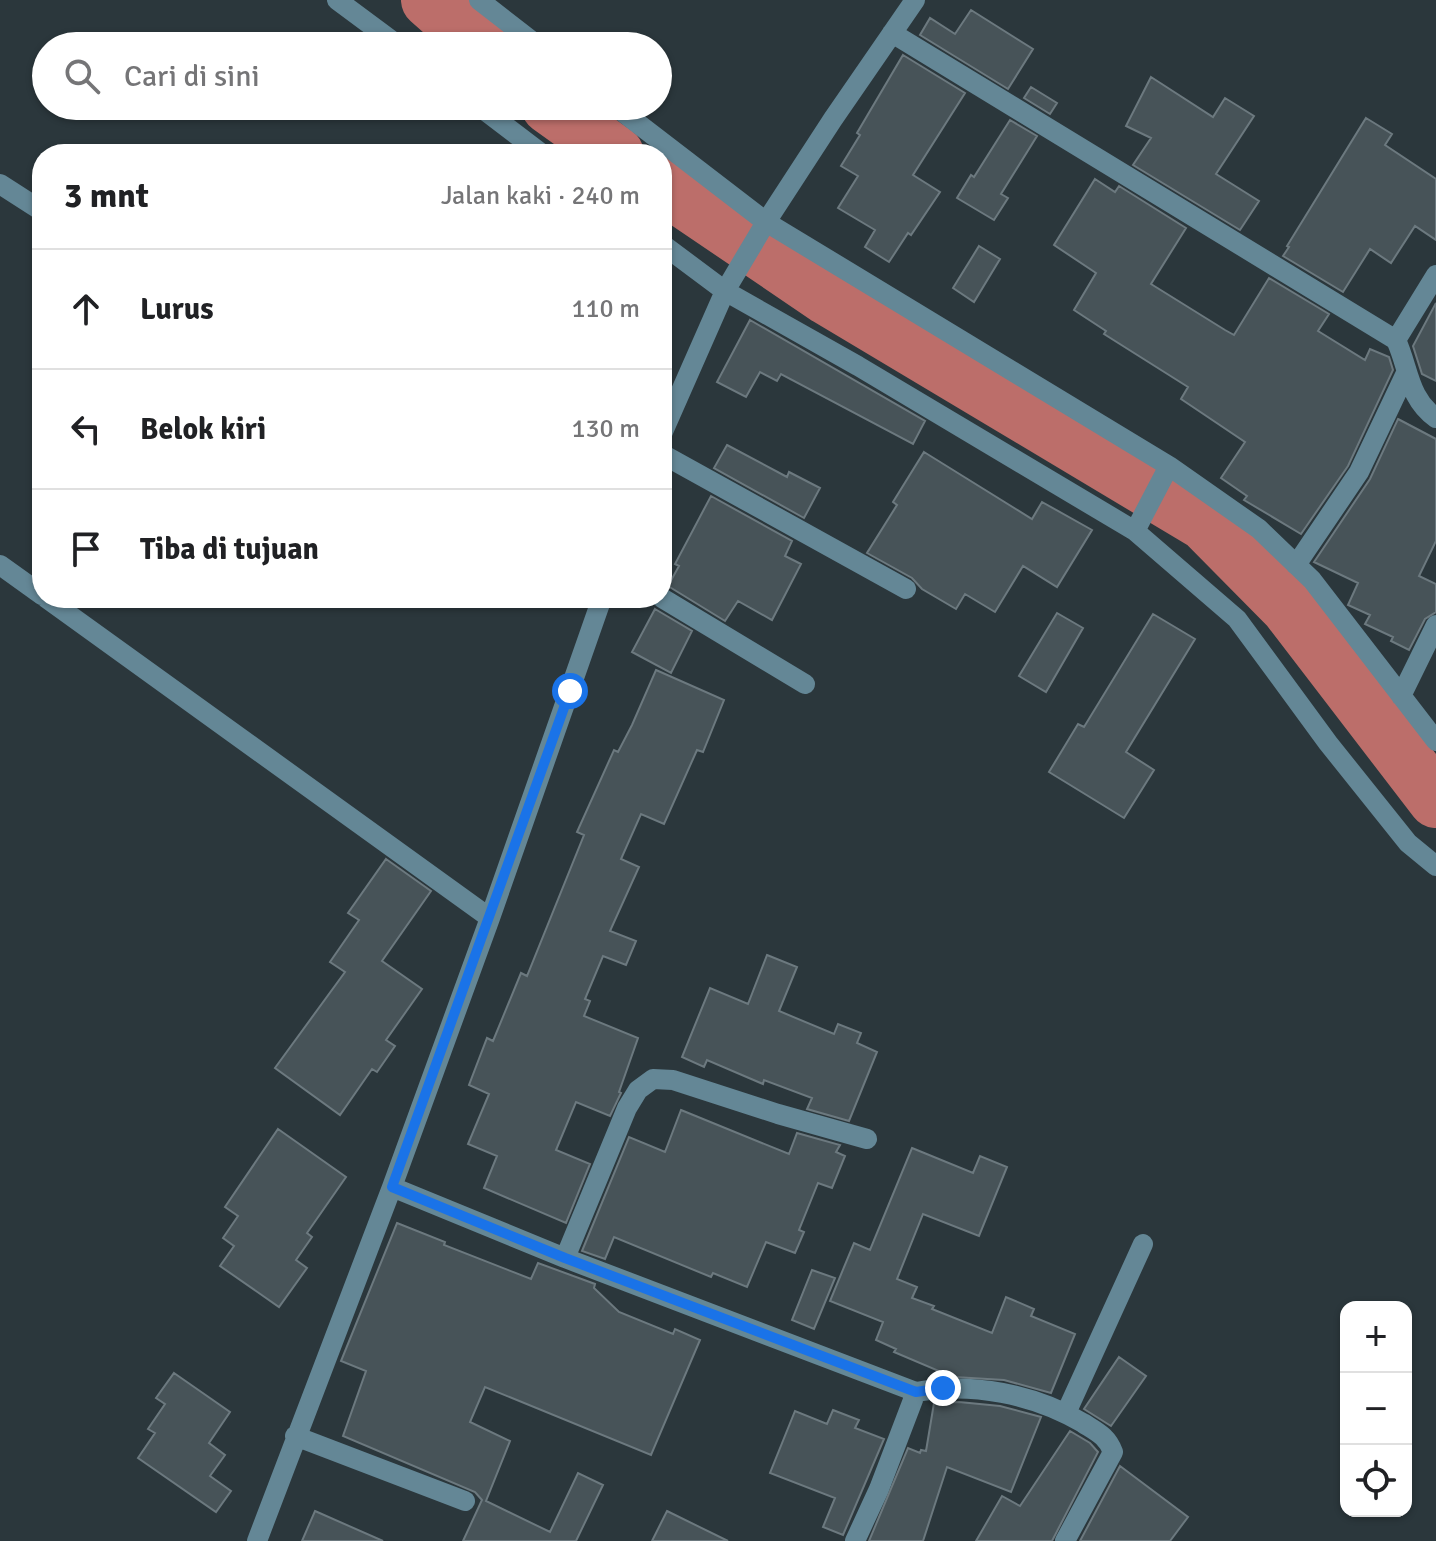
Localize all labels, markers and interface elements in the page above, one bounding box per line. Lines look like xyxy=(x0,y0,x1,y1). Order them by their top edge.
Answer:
search box xyxy=(32,32,672,120)
icon: search xyxy=(60,54,104,98)
text: Cari di sini xyxy=(124,58,260,95)
text: 3 mnt xyxy=(64,175,149,217)
text: Jalan kaki · 240 m xyxy=(441,180,640,212)
icon: ahead xyxy=(64,287,108,331)
text: Lurus xyxy=(140,291,214,328)
text: 110 m xyxy=(571,293,640,325)
icon: left xyxy=(64,407,108,451)
text: Belok kiri xyxy=(140,411,266,448)
text: 130 m xyxy=(571,413,640,445)
icon: arrive xyxy=(64,527,108,571)
text: Tiba di tujuan xyxy=(140,531,319,568)
route start xyxy=(552,673,588,709)
map controls xyxy=(1340,1301,1412,1517)
button: + xyxy=(1340,1301,1412,1373)
route end xyxy=(925,1370,961,1406)
button: − xyxy=(1340,1373,1412,1445)
button: locate xyxy=(1340,1445,1412,1517)

